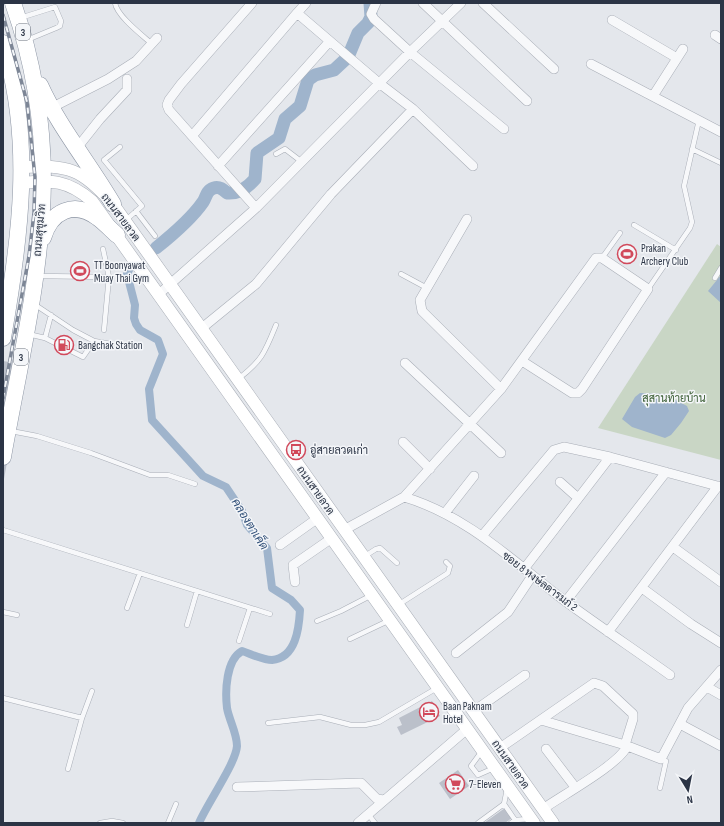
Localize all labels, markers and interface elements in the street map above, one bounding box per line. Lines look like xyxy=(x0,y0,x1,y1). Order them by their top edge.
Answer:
road number: 3 xyxy=(16,24,30,40)
street label: ถนนสายลวด xyxy=(98,191,143,244)
street label: ถนนสุขุมวิท xyxy=(31,203,50,257)
place label: Prakan Archery Club xyxy=(640,242,689,268)
sports icon: Prakan Archery Club xyxy=(616,243,638,265)
place label: TT Boonyawat Muay Thai Gym xyxy=(94,259,149,285)
sports icon: TT Boonyawat Muay Thai Gym xyxy=(69,260,91,282)
fuel station icon: Bangchak Station xyxy=(53,334,75,356)
place label: Bangchak Station xyxy=(78,339,143,352)
road number: 3 xyxy=(14,349,28,365)
park label: สุสานท้ายบ้าน xyxy=(642,391,706,407)
bus stop icon: อู่สายลวดเก่า xyxy=(285,439,307,461)
place label: อู่สายลวดเก่า xyxy=(310,443,368,458)
street label: ถนนสายลวด xyxy=(294,463,337,517)
water label: คลองตาเค็ด xyxy=(228,495,273,553)
street label: ซอย 8 หงษ์ลดารมภ์ 2 xyxy=(500,547,581,614)
place label: Baan Paknam Hotel xyxy=(443,700,492,726)
hotel icon: Baan Paknam Hotel xyxy=(418,701,440,723)
street label: ถนนสายลวด xyxy=(489,737,532,791)
north arrow xyxy=(668,770,708,810)
supermarket icon: 7-Eleven xyxy=(444,773,466,795)
place label: 7-Eleven xyxy=(469,778,501,791)
text: N xyxy=(686,792,694,806)

